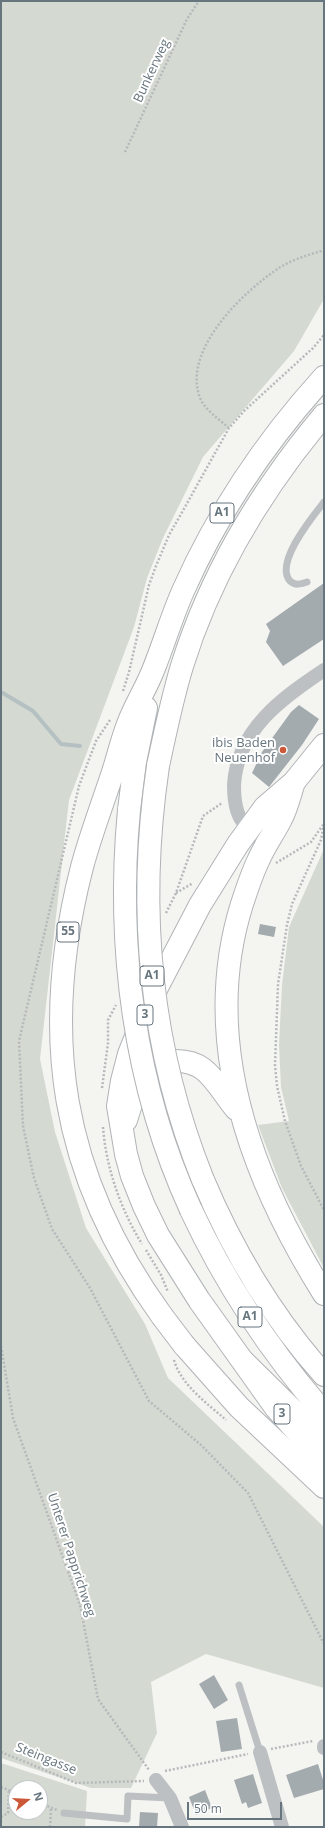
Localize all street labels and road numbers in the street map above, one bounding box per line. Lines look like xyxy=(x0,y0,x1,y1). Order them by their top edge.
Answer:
street label: Bunkerweg xyxy=(131,37,173,105)
road number: A1 xyxy=(210,503,234,523)
road number: 55 xyxy=(57,922,79,942)
road number: A1 xyxy=(140,966,164,986)
road number: 3 xyxy=(137,1005,153,1025)
road number: A1 xyxy=(238,1307,262,1327)
road number: 3 xyxy=(274,1404,290,1424)
street label: Unterer Papprichweg xyxy=(44,1491,98,1619)
street label: Steingasse xyxy=(13,1740,79,1778)

